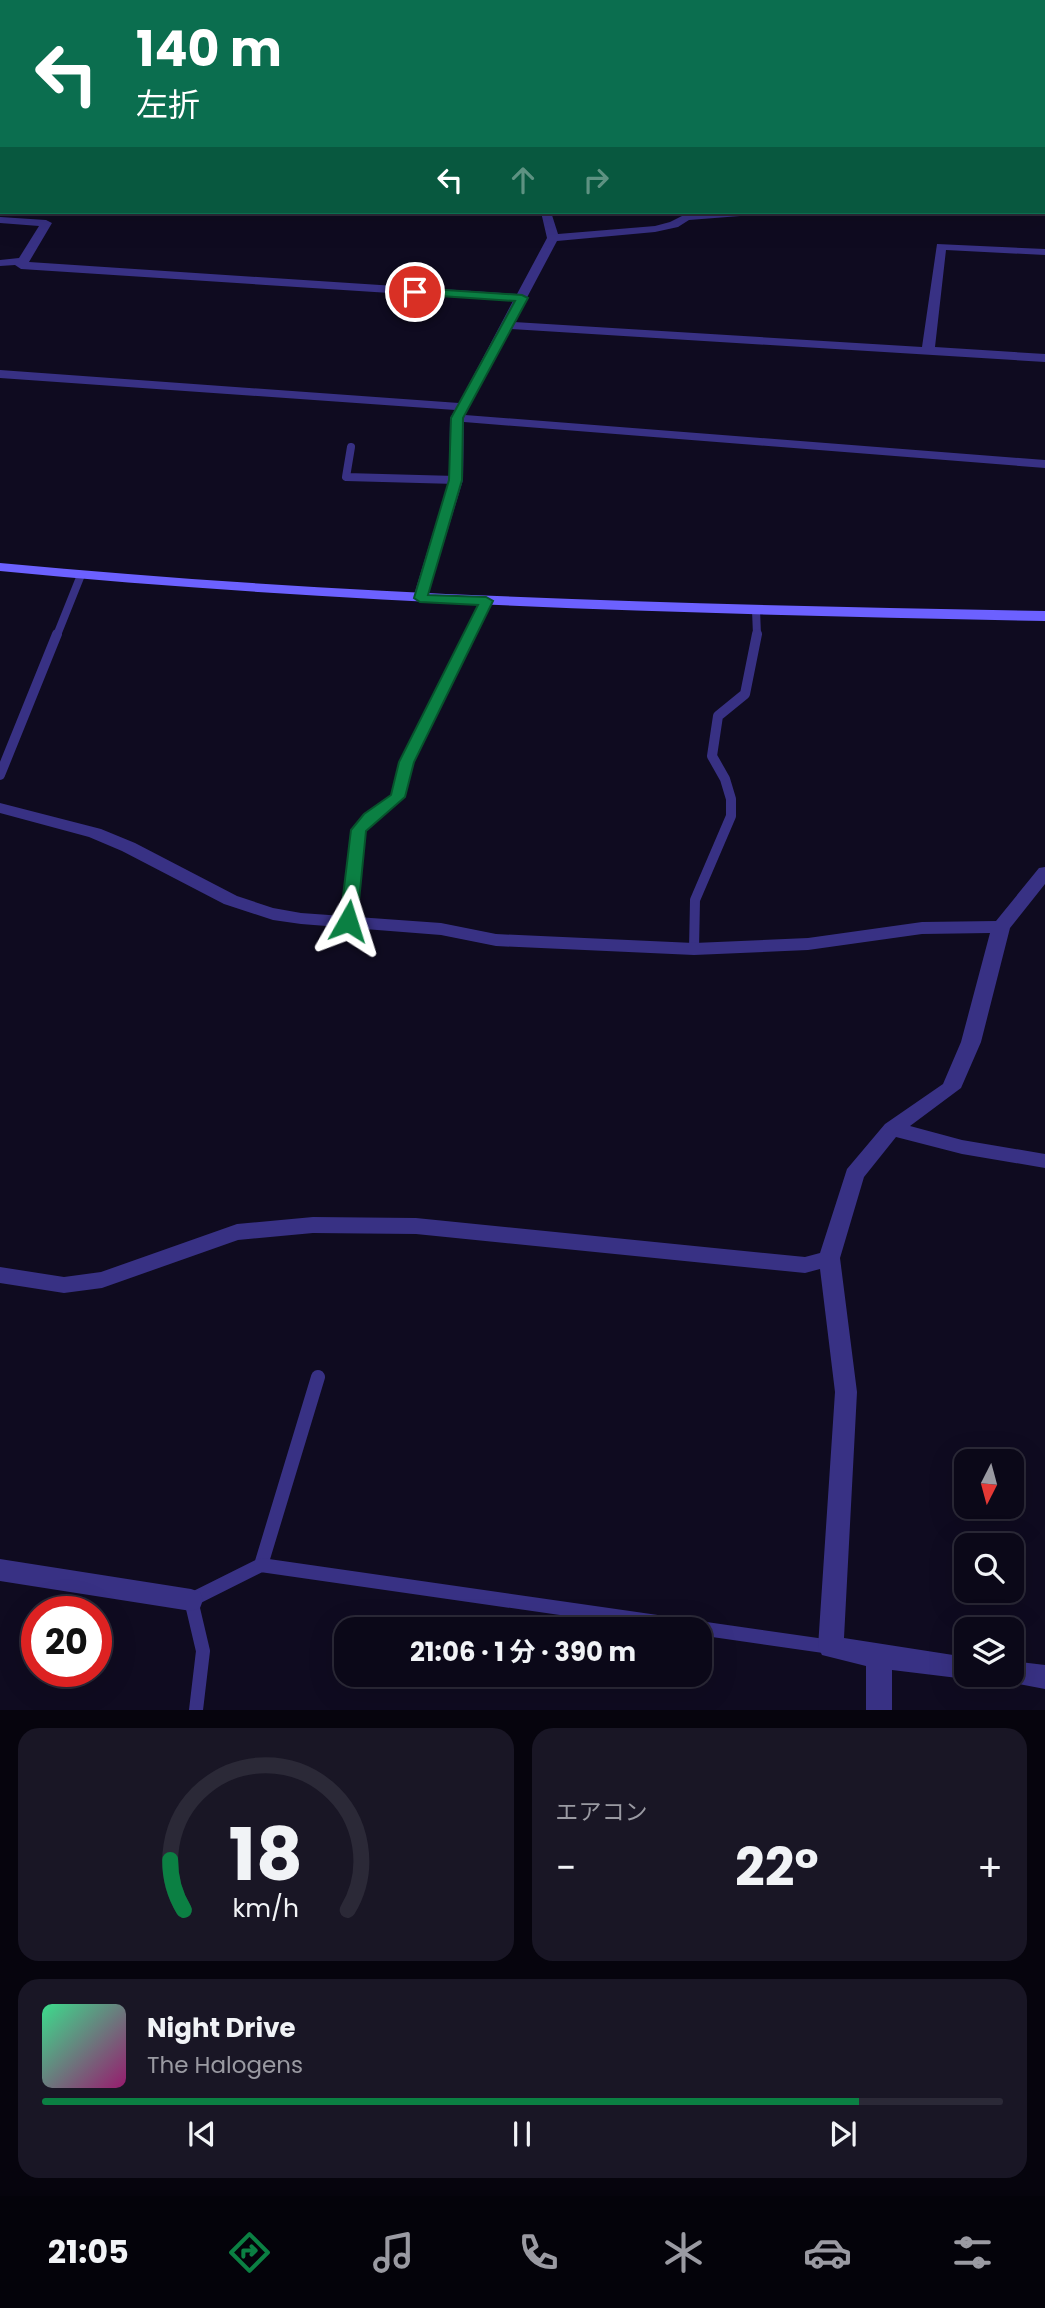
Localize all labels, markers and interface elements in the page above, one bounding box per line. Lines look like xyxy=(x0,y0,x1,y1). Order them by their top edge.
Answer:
text: 140 m xyxy=(136,15,282,83)
icon: left xyxy=(21,28,112,119)
text: 左折 xyxy=(136,82,200,127)
icon: left xyxy=(431,161,469,199)
icon: ahead xyxy=(504,161,542,199)
icon: right xyxy=(577,161,615,199)
pin xyxy=(385,262,445,322)
icon: arrive xyxy=(396,273,434,311)
position arrow xyxy=(311,884,385,958)
north arrow xyxy=(954,1449,1024,1519)
map controls xyxy=(954,1449,1024,1687)
button: search xyxy=(954,1533,1024,1603)
speed limit sign: 20 xyxy=(21,1596,112,1687)
button: layers xyxy=(954,1617,1024,1687)
text: 21:06 · 1 分 · 390 m xyxy=(410,1634,636,1670)
text: エアコン xyxy=(556,1796,648,1828)
text: 18 xyxy=(228,1805,303,1906)
text: 22° xyxy=(735,1831,818,1904)
text: − xyxy=(556,1841,576,1894)
text: + xyxy=(977,1841,1003,1894)
text: km/h xyxy=(232,1891,299,1926)
text: Night Drive xyxy=(147,2010,295,2046)
text: The Halogens xyxy=(147,2049,303,2081)
icon: previous xyxy=(183,2115,221,2153)
icon: pause xyxy=(503,2115,541,2153)
icon: next xyxy=(824,2115,862,2153)
icon: directions xyxy=(225,2228,274,2277)
icon: music xyxy=(369,2228,418,2277)
icon: phone xyxy=(514,2228,563,2277)
icon: climate xyxy=(659,2228,708,2277)
icon: car xyxy=(803,2228,852,2277)
icon: filters xyxy=(948,2228,997,2277)
text: 21:05 xyxy=(48,2229,129,2274)

